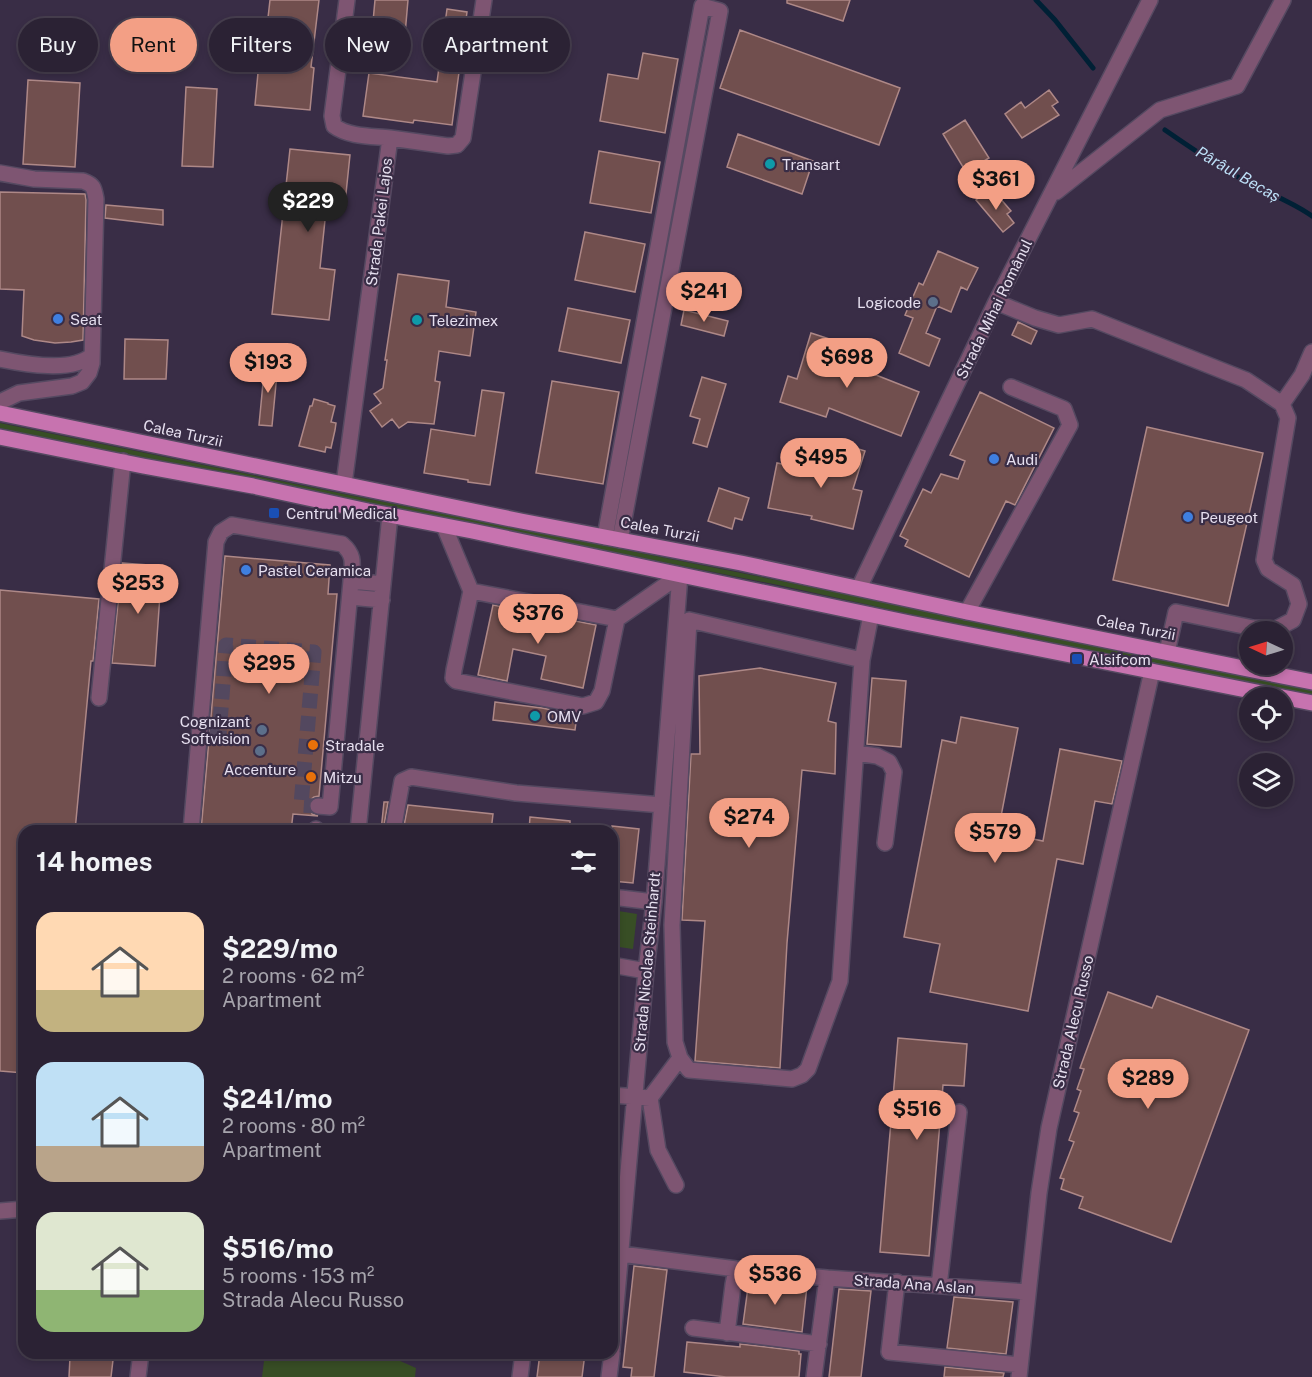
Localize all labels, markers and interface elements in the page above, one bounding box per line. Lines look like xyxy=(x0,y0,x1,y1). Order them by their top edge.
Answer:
chip: Buy xyxy=(18,18,98,72)
chip: Rent xyxy=(110,18,197,72)
chip: Filters xyxy=(209,18,313,72)
chip: New xyxy=(325,18,411,72)
chip: Apartment xyxy=(423,18,570,72)
water label: Pârâul Becaș xyxy=(1192,142,1284,206)
place label: Transart xyxy=(782,156,840,173)
street label: Strada Pakei Lajos xyxy=(363,157,395,287)
marker: Transart xyxy=(763,157,777,171)
pin: $361 xyxy=(960,160,1032,211)
text: $361 xyxy=(972,167,1020,191)
pin: $229 xyxy=(272,182,344,233)
text: $229 xyxy=(282,189,334,213)
street label: Strada Mihai Românul xyxy=(953,236,1035,382)
pin: $241 xyxy=(668,272,740,323)
text: $241 xyxy=(680,279,728,303)
place label: Logicode xyxy=(857,294,921,311)
marker: Logicode xyxy=(926,295,940,309)
place label: Seat xyxy=(70,311,102,328)
marker: Seat xyxy=(51,312,65,326)
place label: Telezimex xyxy=(429,312,498,329)
marker: Telezimex xyxy=(410,313,424,327)
pin: $698 xyxy=(811,338,883,389)
pin: $193 xyxy=(232,343,304,394)
text: $698 xyxy=(820,345,874,369)
text: $193 xyxy=(244,350,292,374)
street label: Calea Turzii xyxy=(142,416,224,450)
pin: $495 xyxy=(785,438,857,489)
text: $495 xyxy=(794,445,848,469)
place label: Audi xyxy=(1006,451,1038,468)
marker: Audi xyxy=(987,452,1001,466)
place label: Centrul Medical xyxy=(286,505,397,522)
marker: Centrul Medical xyxy=(267,506,281,520)
place label: Peugeot xyxy=(1200,509,1258,526)
marker: Peugeot xyxy=(1181,510,1195,524)
street label: Calea Turzii xyxy=(619,513,701,545)
place label: Pastel Ceramica xyxy=(258,562,371,579)
marker: Pastel Ceramica xyxy=(239,563,253,577)
pin: $253 xyxy=(102,564,174,615)
text: $253 xyxy=(111,571,165,595)
pin: $376 xyxy=(502,594,574,645)
text: $376 xyxy=(512,601,564,625)
street label: Calea Turzii xyxy=(1095,611,1177,643)
north arrow xyxy=(1239,621,1293,675)
map controls xyxy=(1239,621,1293,807)
pin: $295 xyxy=(233,644,305,695)
text: $295 xyxy=(243,651,296,675)
place label: Alsifcom xyxy=(1089,651,1151,668)
marker: Alsifcom xyxy=(1070,652,1084,666)
button: locate xyxy=(1239,687,1293,741)
place label: OMV xyxy=(547,708,581,725)
marker: OMV xyxy=(528,709,542,723)
place label: Cognizant Softvision xyxy=(180,713,250,747)
marker: Cognizant Softvision xyxy=(255,723,269,737)
place label: Stradale xyxy=(325,737,384,754)
marker: Stradale xyxy=(306,738,320,752)
marker: Accenture xyxy=(253,744,267,758)
button: layers xyxy=(1239,753,1293,807)
place label: Accenture xyxy=(224,761,296,778)
place label: Mitzu xyxy=(323,769,362,786)
marker: Mitzu xyxy=(304,770,318,784)
pin: $274 xyxy=(713,798,785,849)
text: $274 xyxy=(723,805,775,829)
pin: $579 xyxy=(959,813,1031,864)
text: $579 xyxy=(969,820,1021,844)
icon: filters xyxy=(567,845,600,878)
text: 14 homes xyxy=(36,846,152,877)
street label: Strada Nicolae Steinhardt xyxy=(631,871,663,1053)
text: $229/mo xyxy=(222,933,338,964)
icon: home xyxy=(84,936,156,1008)
street label: Strada Alecu Russo xyxy=(1049,954,1097,1090)
text: 2 rooms · 62 m² xyxy=(222,964,364,988)
text: Apartment xyxy=(222,988,322,1012)
pin: $289 xyxy=(1112,1059,1184,1110)
text: $289 xyxy=(1122,1066,1174,1090)
text: $241/mo xyxy=(222,1083,333,1114)
icon: home xyxy=(84,1086,156,1158)
pin: $516 xyxy=(881,1090,953,1141)
text: $516 xyxy=(893,1097,941,1121)
text: 2 rooms · 80 m² xyxy=(222,1114,365,1138)
text: Apartment xyxy=(222,1138,322,1162)
text: $516/mo xyxy=(222,1233,334,1264)
icon: home xyxy=(84,1236,156,1308)
pin: $536 xyxy=(739,1255,811,1306)
text: $536 xyxy=(748,1262,802,1286)
text: 5 rooms · 153 m² xyxy=(222,1264,374,1288)
street label: Strada Ana Aslan xyxy=(853,1271,975,1297)
text: Strada Alecu Russo xyxy=(222,1288,404,1312)

